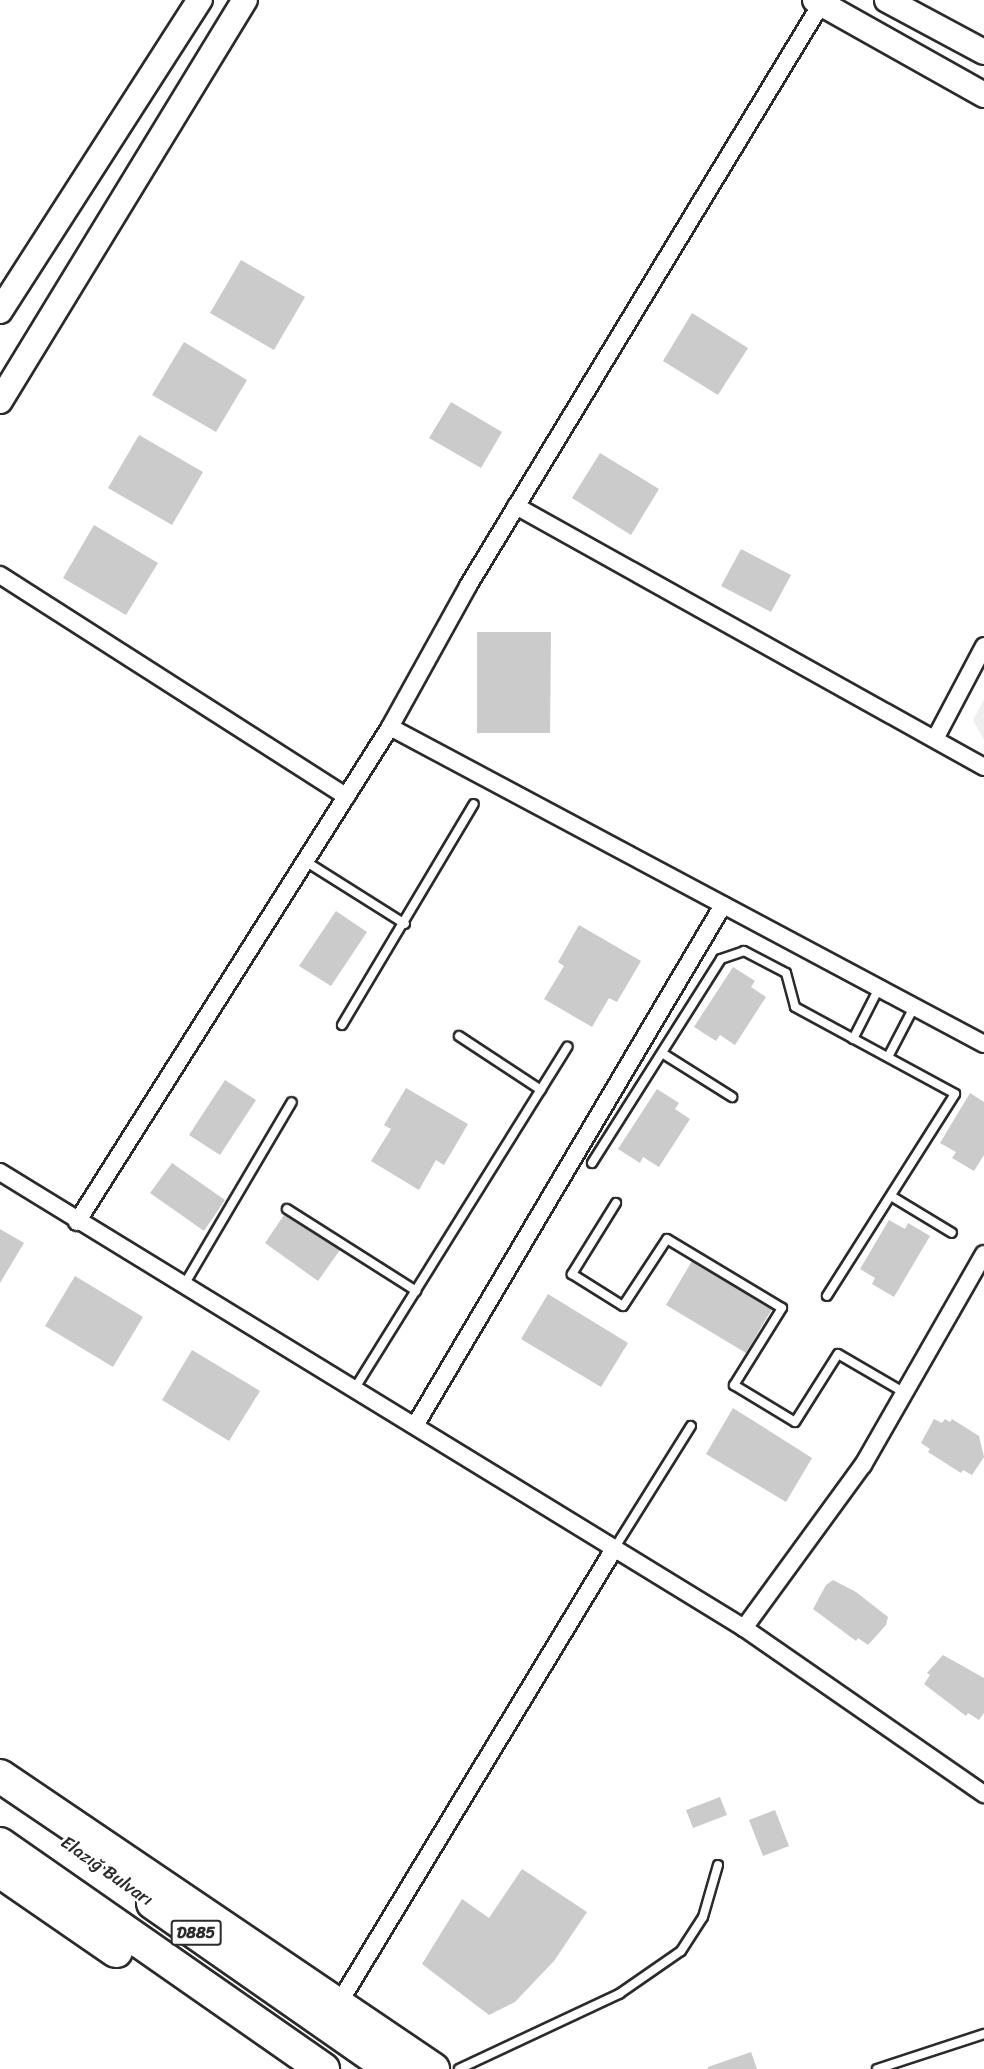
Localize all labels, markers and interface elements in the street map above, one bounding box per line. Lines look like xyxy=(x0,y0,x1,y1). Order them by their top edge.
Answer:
street label: Elazığ Bulvarı xyxy=(57,1831,157,1911)
road number: D885 xyxy=(170,1920,222,1946)

